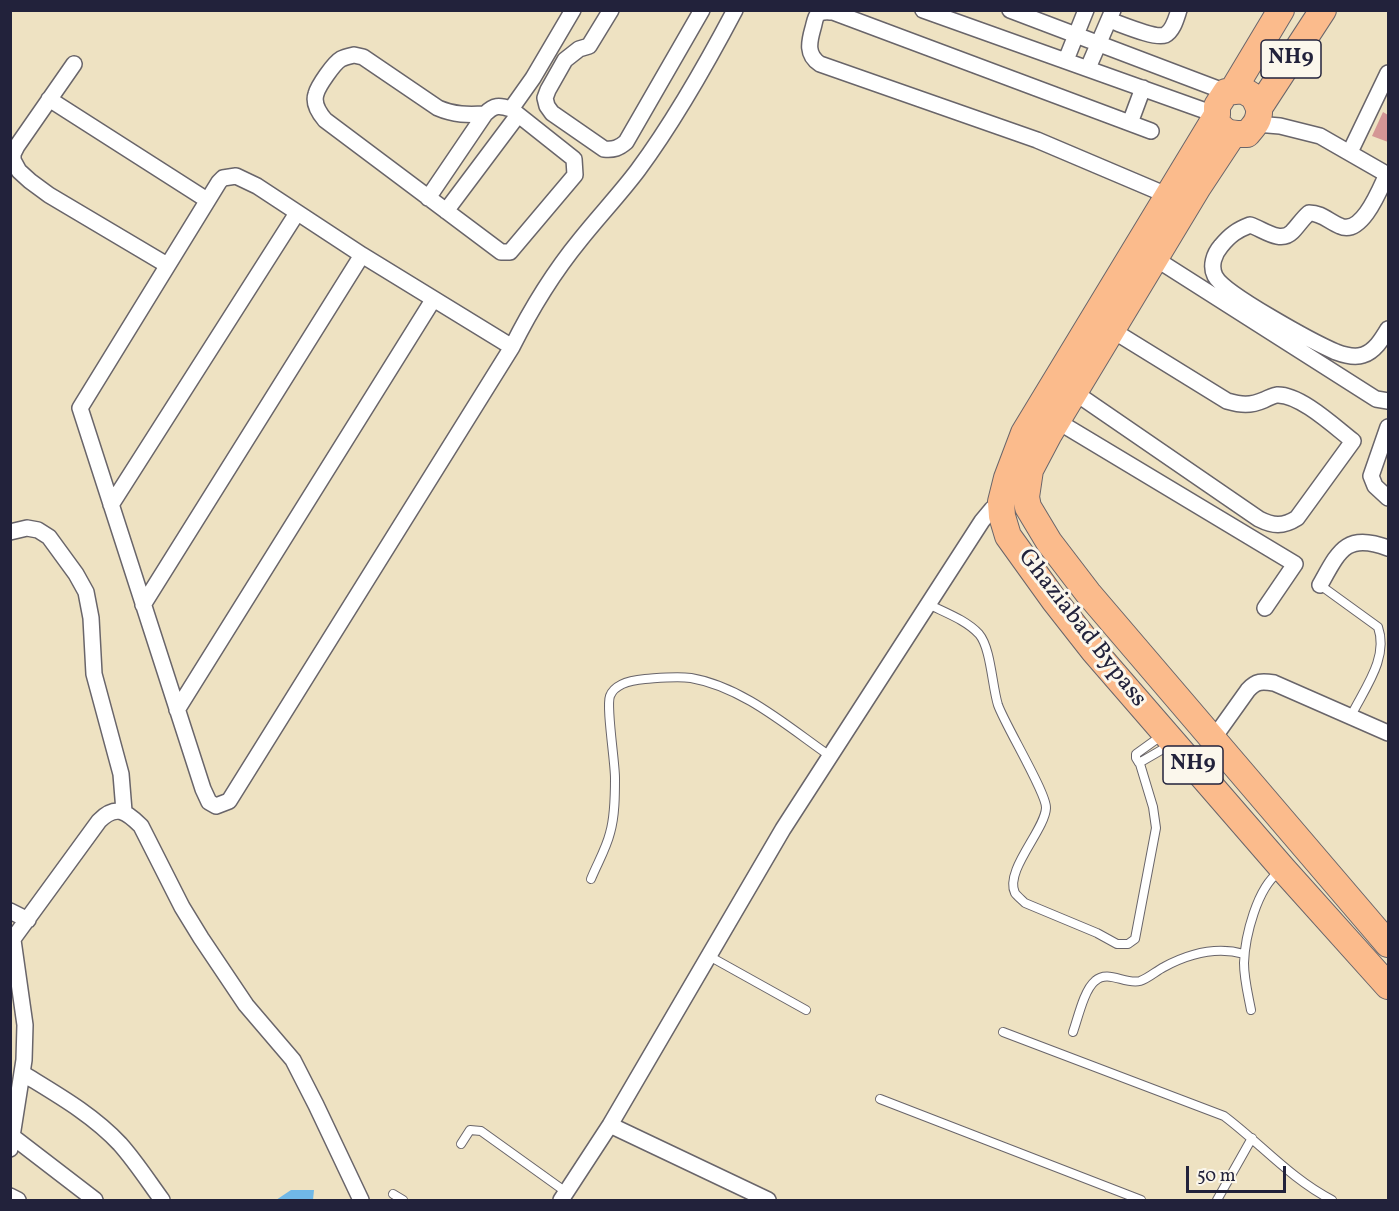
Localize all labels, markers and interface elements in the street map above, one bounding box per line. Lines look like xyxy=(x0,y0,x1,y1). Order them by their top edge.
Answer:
road number: NH9 xyxy=(1261,40,1321,78)
street label: Ghaziabad Bypass xyxy=(1010,544,1152,714)
road number: NH9 xyxy=(1163,746,1223,784)
scale bar xyxy=(1189,1154,1290,1192)
text: 50 m xyxy=(1197,1164,1236,1189)

